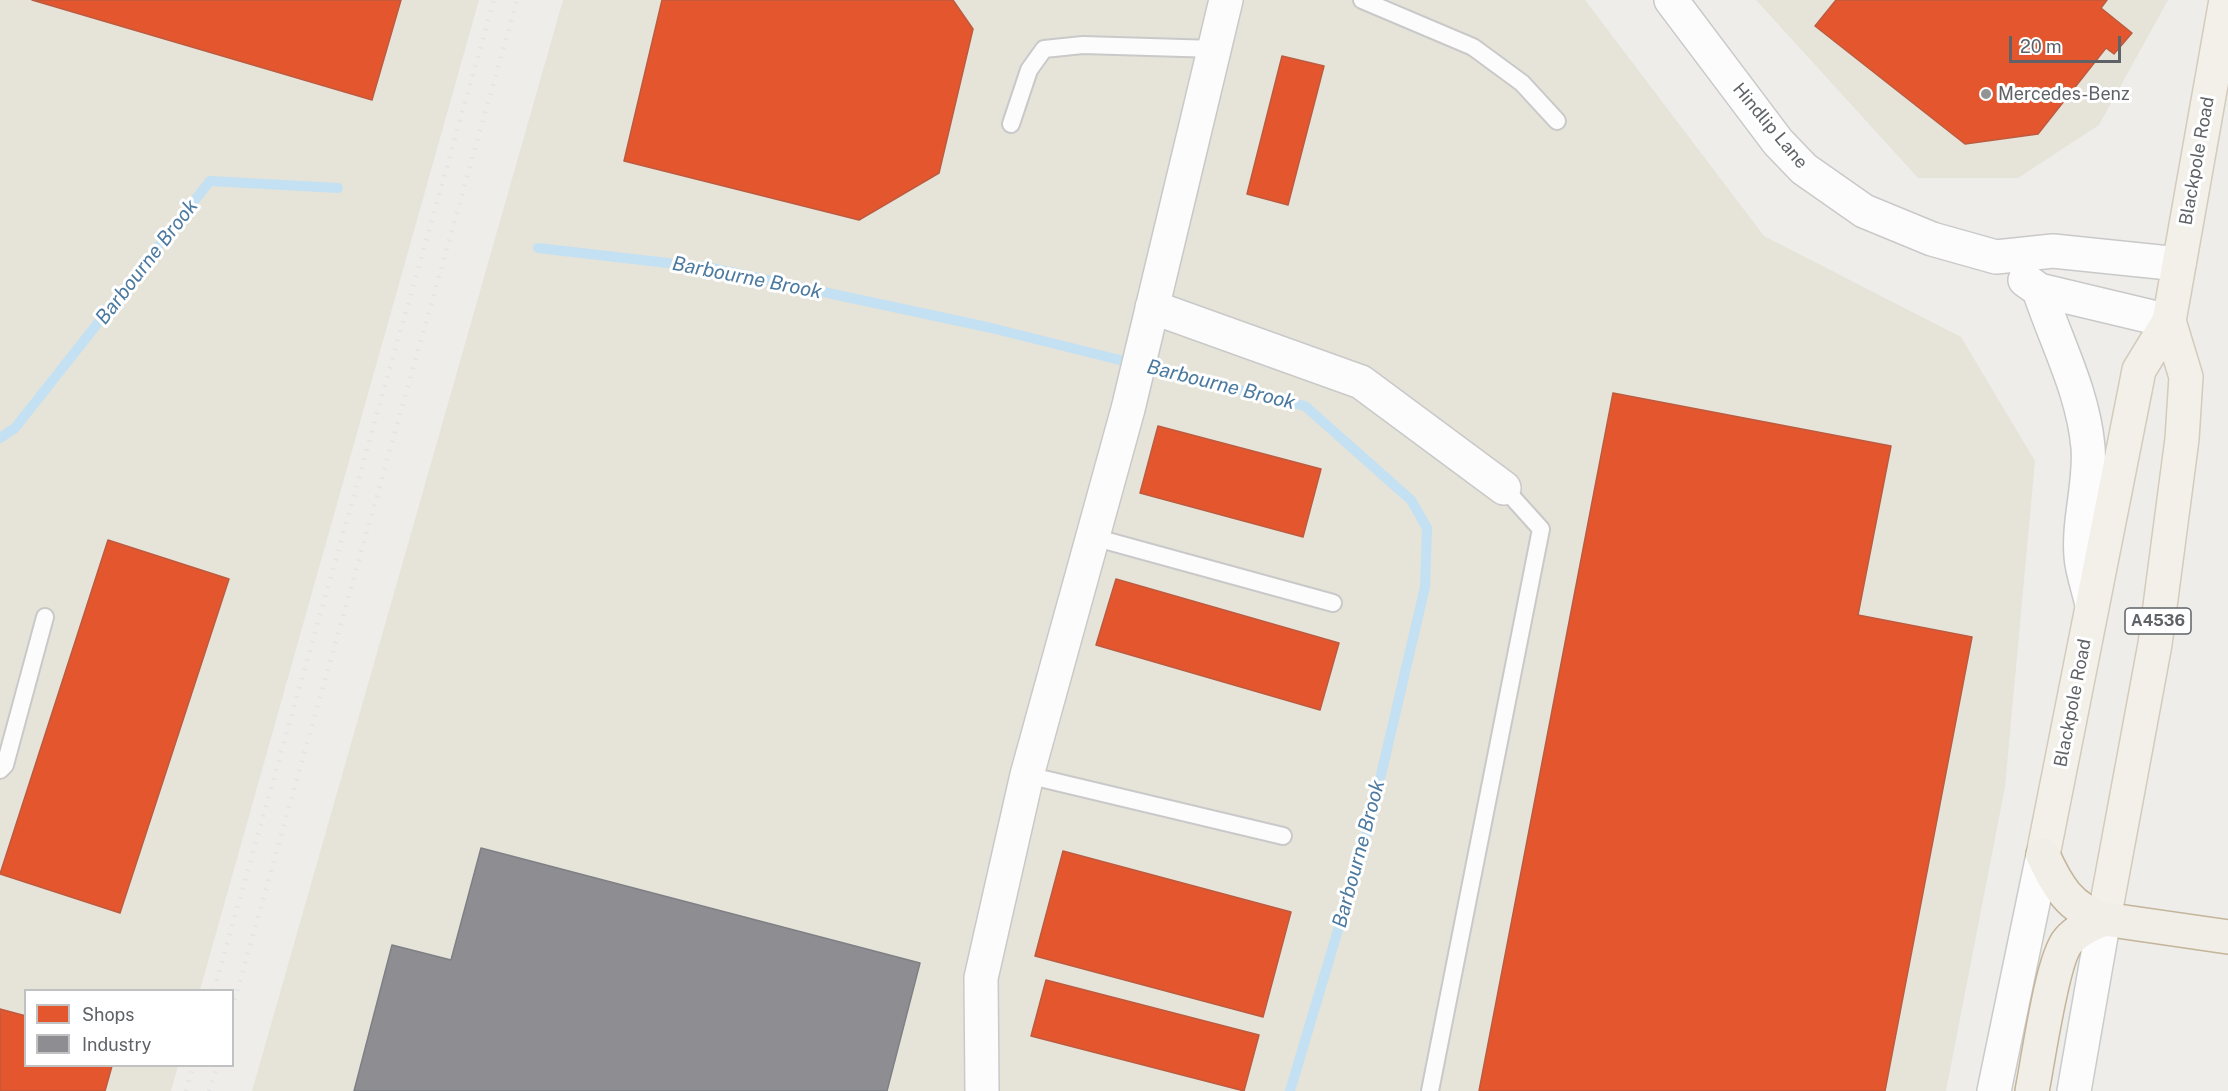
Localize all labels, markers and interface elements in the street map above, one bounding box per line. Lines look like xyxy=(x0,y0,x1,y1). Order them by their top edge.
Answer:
scale bar xyxy=(2012,24,2124,62)
text: 20 m xyxy=(2020,36,2062,57)
street label: Hindlip Lane xyxy=(1728,79,1812,173)
place label: Mercedes-Benz xyxy=(1998,83,2130,105)
marker: Mercedes-Benz xyxy=(1979,87,1993,101)
street label: Blackpole Road xyxy=(2175,95,2219,227)
water label: Barbourne Brook xyxy=(91,195,203,329)
water label: Barbourne Brook xyxy=(670,252,824,304)
water label: Barbourne Brook xyxy=(1144,355,1298,415)
road number: A4536 xyxy=(2125,608,2191,634)
street label: Blackpole Road xyxy=(2050,637,2096,769)
water label: Barbourne Brook xyxy=(1328,777,1390,931)
legend xyxy=(24,989,234,1067)
text: Shops xyxy=(82,1004,134,1025)
text: Industry xyxy=(82,1034,151,1055)

